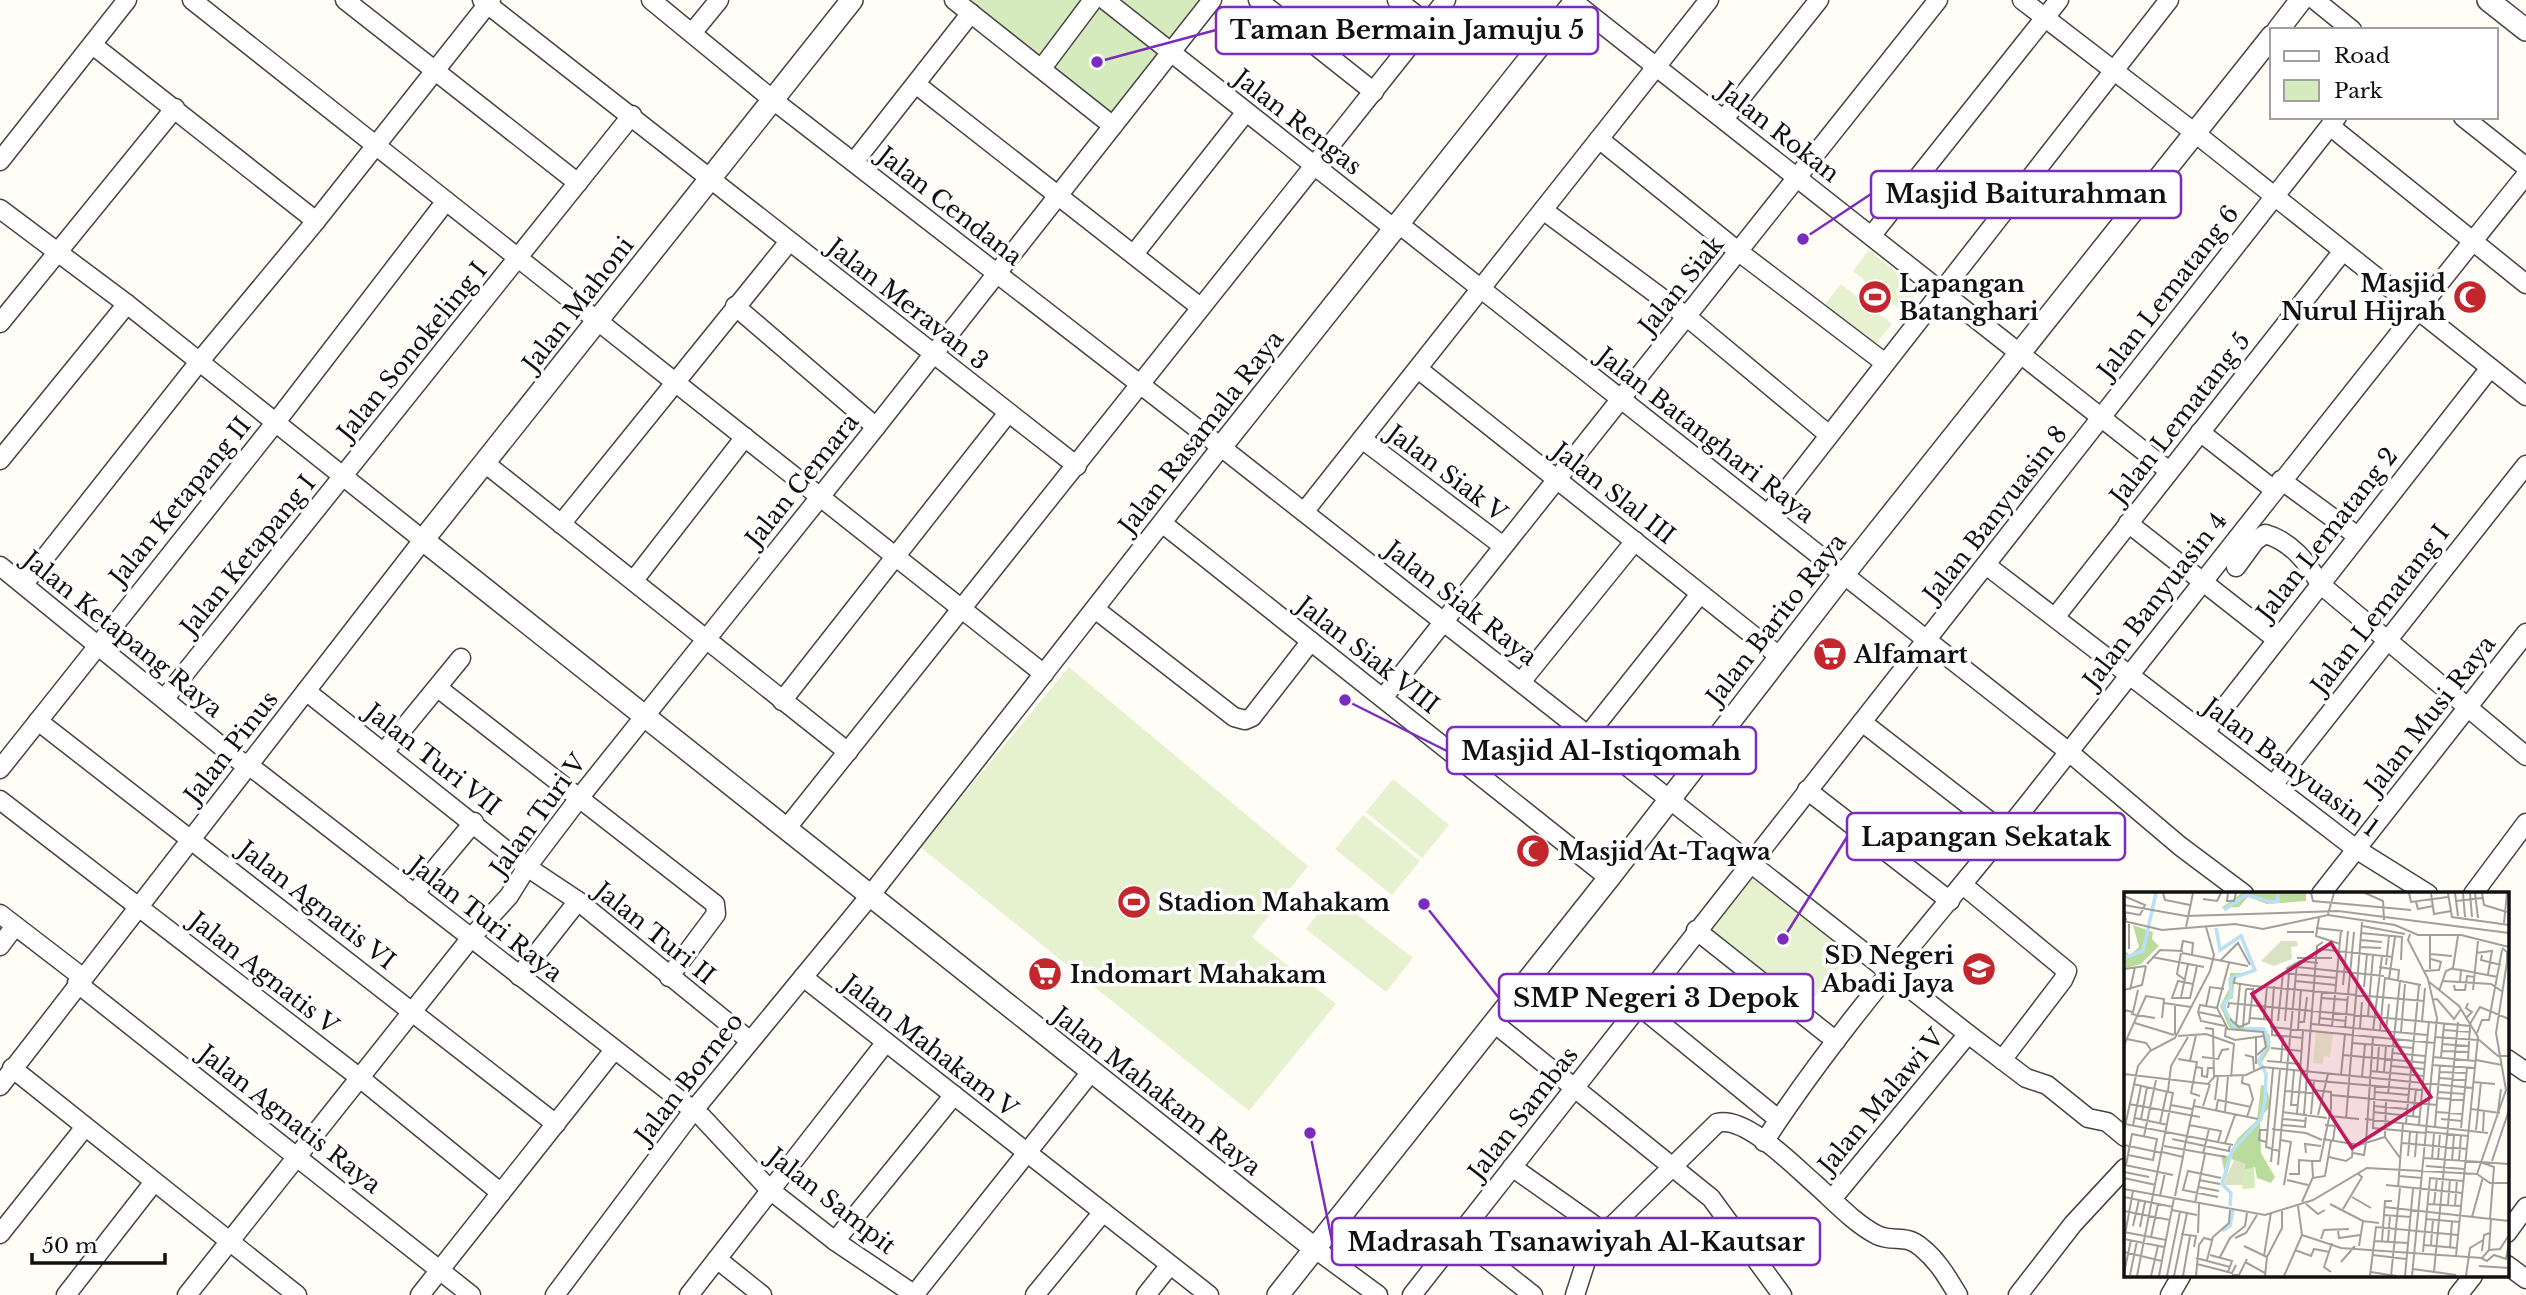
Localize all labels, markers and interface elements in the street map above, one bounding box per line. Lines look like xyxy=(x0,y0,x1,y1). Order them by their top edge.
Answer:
callout: Taman Bermain Jamuju 5 xyxy=(1216,7,1598,54)
text: Taman Bermain Jamuju 5 xyxy=(1230,14,1584,46)
legend xyxy=(2270,28,2498,119)
text: Road xyxy=(2334,43,2390,69)
street label: Jalan Rengas xyxy=(1226,61,1368,181)
street label: Jalan Rokan xyxy=(1710,74,1845,188)
text: Park xyxy=(2334,78,2383,104)
street label: Jalan Cendana xyxy=(870,139,1029,272)
callout: Masjid Baiturahman xyxy=(1871,171,2181,218)
text: Masjid Baiturahman xyxy=(1885,178,2167,210)
street label: Jalan Lematang 6 xyxy=(2089,200,2245,387)
street label: Jalan Meravan 3 xyxy=(819,230,994,376)
street label: Jalan Siak xyxy=(1631,230,1730,342)
street label: Jalan Mahoni xyxy=(515,231,640,379)
street label: Jalan Sonokeling I xyxy=(329,256,493,448)
place label: Lapangan Batanghari xyxy=(1899,269,2039,326)
place label: Masjid Nurul Hijrah xyxy=(2281,269,2446,326)
sports icon: Lapangan Batanghari xyxy=(1856,278,1894,316)
mosque icon: Masjid Nurul Hijrah xyxy=(2451,278,2489,316)
street label: Jalan Rasamala Raya xyxy=(1111,324,1290,542)
street label: Jalan Lematang 5 xyxy=(2102,326,2256,512)
street label: Jalan Batanghari Raya xyxy=(1589,339,1821,529)
street label: Jalan Cemara xyxy=(737,407,865,555)
street label: Jalan Ketapang II xyxy=(103,411,257,591)
street label: Jalan Siak V xyxy=(1379,417,1514,528)
street label: Jalan Banyuasin 8 xyxy=(1915,420,2073,610)
street label: Jalan Slal III xyxy=(1545,434,1681,550)
street label: Jalan Lematang 2 xyxy=(2249,442,2404,629)
street label: Jalan Ketapang I xyxy=(174,469,322,641)
street label: Jalan Banyuasin 4 xyxy=(2075,506,2233,696)
street label: Jalan Lematang I xyxy=(2303,519,2455,702)
street label: Jalan Barito Raya xyxy=(1698,527,1852,713)
street label: Jalan Siak Raya xyxy=(1377,533,1543,672)
street label: Jalan Ketapang Raya xyxy=(15,543,229,724)
street label: Jalan Siak VIII xyxy=(1289,589,1445,720)
street label: Jalan Musi Raya xyxy=(2357,629,2502,803)
supermarket icon: Alfamart xyxy=(1811,635,1849,673)
place label: Alfamart xyxy=(1853,640,1969,669)
street label: Jalan Pinus xyxy=(176,685,284,811)
street label: Jalan Banyuasin 1 xyxy=(2195,690,2384,842)
street label: Jalan Turi VII xyxy=(357,695,507,821)
callout: Masjid Al-Istiqomah xyxy=(1447,727,1756,774)
text: Masjid Al-Istiqomah xyxy=(1461,735,1741,767)
street label: Jalan Turi V xyxy=(482,747,593,884)
callout: Lapangan Sekatak xyxy=(1847,813,2125,860)
text: Lapangan Sekatak xyxy=(1861,821,2112,853)
mosque icon: Masjid At-Taqwa xyxy=(1514,832,1552,870)
street label: Jalan Agnatis VI xyxy=(232,834,402,976)
place label: Masjid At-Taqwa xyxy=(1558,837,1771,866)
street label: Jalan Turi Raya xyxy=(401,848,569,988)
street label: Jalan Turi II xyxy=(587,874,721,990)
sports icon: Stadion Mahakam xyxy=(1115,883,1153,921)
place label: Stadion Mahakam xyxy=(1158,888,1391,917)
inset map xyxy=(2124,892,2508,1278)
street label: Jalan Agnatis V xyxy=(183,905,345,1041)
place label: SD Negeri Abadi Jaya xyxy=(1821,941,1954,998)
school or university icon: SD Negeri Abadi Jaya xyxy=(1960,950,1998,988)
supermarket icon: Indomart Mahakam xyxy=(1026,955,1064,993)
place label: Indomart Mahakam xyxy=(1070,960,1327,989)
street label: Jalan Mahakam V xyxy=(834,967,1024,1124)
callout: SMP Negeri 3 Depok xyxy=(1499,974,1813,1021)
text: SMP Negeri 3 Depok xyxy=(1513,982,1800,1014)
street label: Jalan Mahakam Raya xyxy=(1045,999,1268,1182)
street label: Jalan Borneo xyxy=(627,1007,749,1152)
street label: Jalan Malawi V xyxy=(1810,1022,1951,1182)
street label: Jalan Agnatis Raya xyxy=(191,1037,387,1200)
street label: Jalan Sambas xyxy=(1460,1041,1584,1188)
street label: Jalan Sampit xyxy=(760,1140,902,1260)
callout: Madrasah Tsanawiyah Al-Kautsar xyxy=(1332,1218,1820,1265)
scale bar xyxy=(32,1222,164,1266)
text: Madrasah Tsanawiyah Al-Kautsar xyxy=(1347,1226,1805,1258)
text: 50 m xyxy=(42,1233,98,1259)

